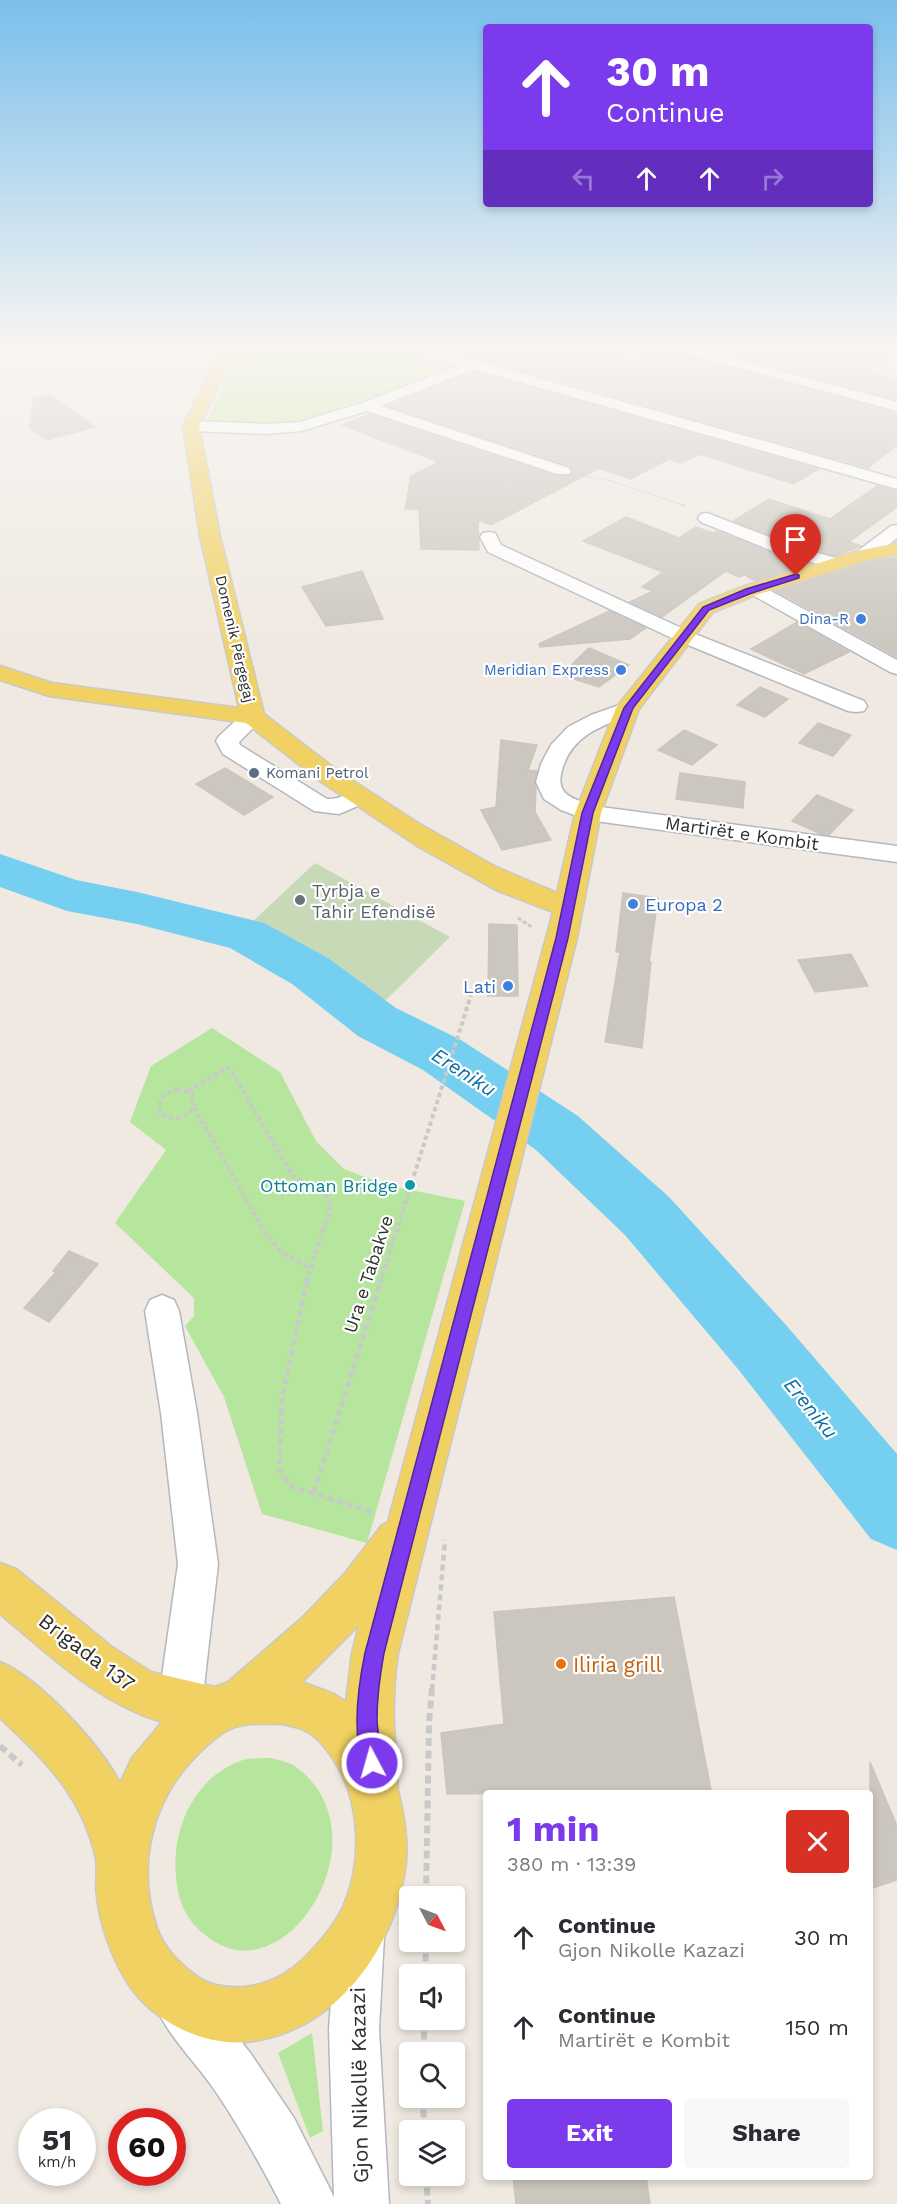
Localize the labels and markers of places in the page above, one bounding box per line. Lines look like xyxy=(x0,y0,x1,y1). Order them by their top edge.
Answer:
pin xyxy=(770,514,821,576)
place label: Dina-R xyxy=(799,610,849,628)
marker: Dina-R xyxy=(854,612,868,626)
place label: Meridian Express xyxy=(484,661,609,679)
marker: Meridian Express xyxy=(614,663,628,677)
place label: Komani Petrol xyxy=(266,764,369,782)
marker: Komani Petrol xyxy=(247,766,261,780)
place label: Tyrbja e Tahir Efendisë xyxy=(312,880,436,922)
marker: Tyrbja e Tahir Efendisë xyxy=(293,893,307,907)
place label: Europa 2 xyxy=(645,894,723,915)
marker: Europa 2 xyxy=(626,897,640,911)
place label: Lati xyxy=(463,976,496,997)
marker: Lati xyxy=(501,979,515,993)
place label: Ottoman Bridge xyxy=(260,1175,398,1196)
marker: Ottoman Bridge xyxy=(403,1178,417,1192)
place label: Iliria grill xyxy=(573,1652,663,1677)
marker: Iliria grill xyxy=(554,1657,568,1671)

